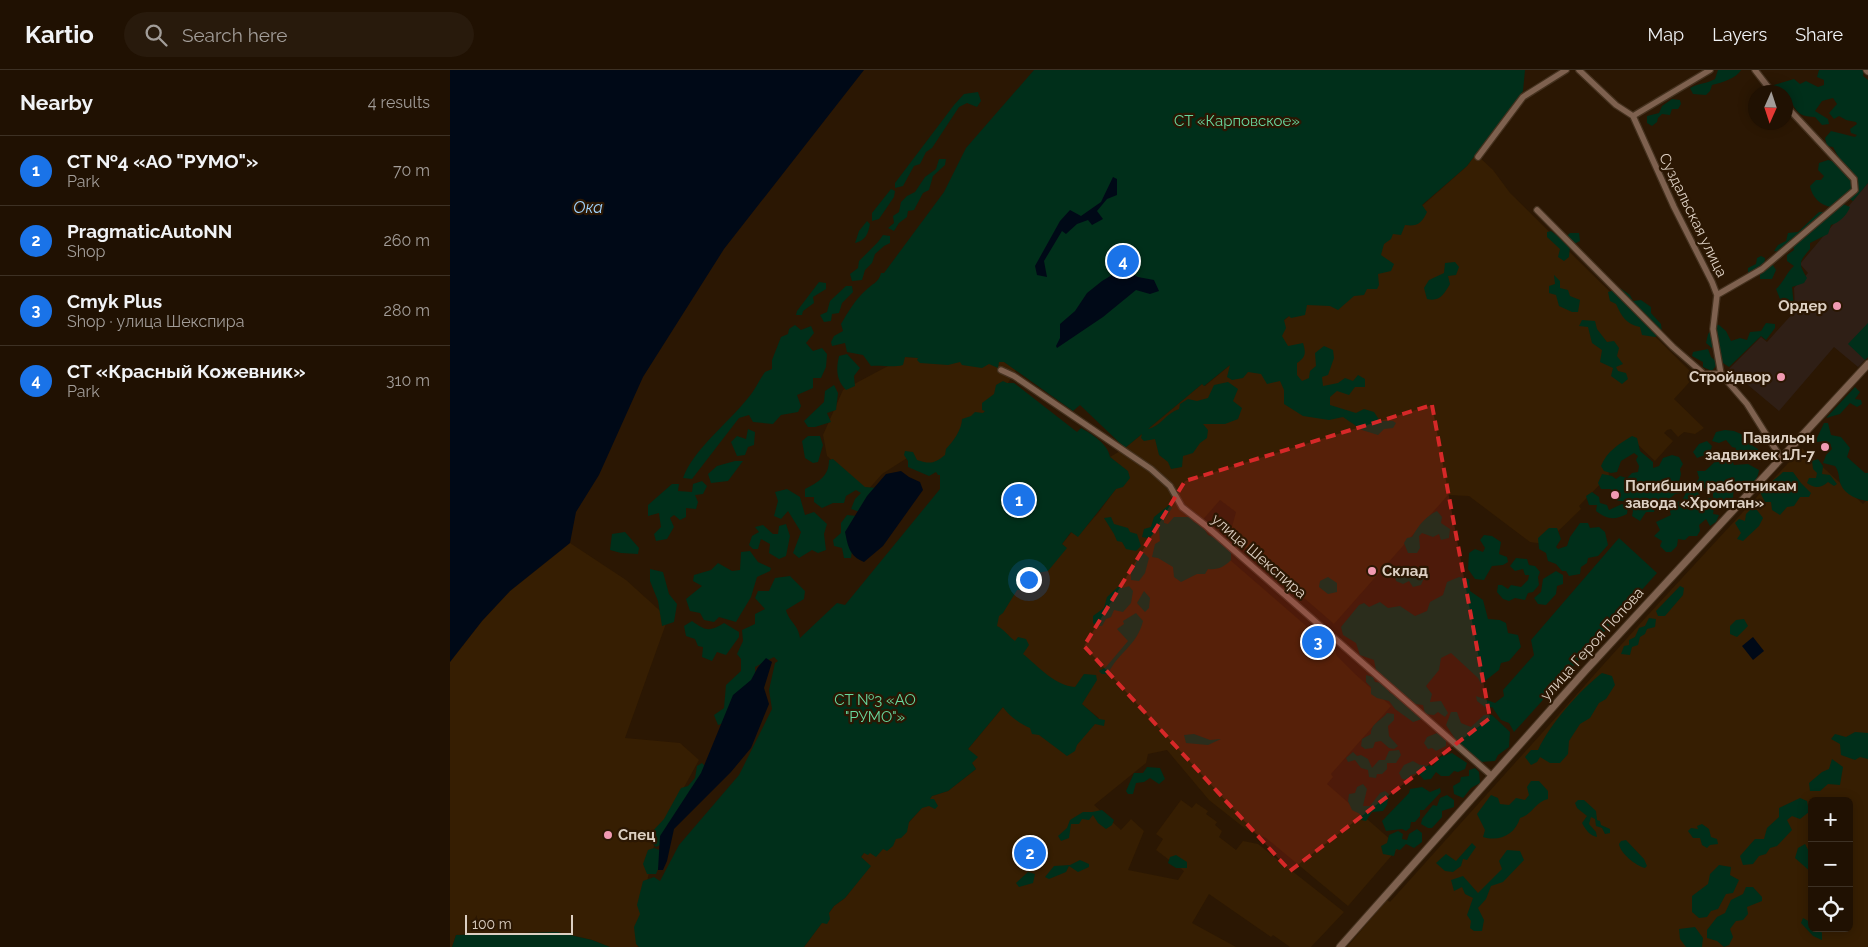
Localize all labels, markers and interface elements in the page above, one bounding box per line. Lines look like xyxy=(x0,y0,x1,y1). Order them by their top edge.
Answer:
search box xyxy=(124,12,474,57)
text: Kartio xyxy=(25,20,94,49)
icon: search xyxy=(142,21,170,49)
text: Search here xyxy=(182,24,287,46)
text: Map xyxy=(1648,24,1684,45)
text: Layers xyxy=(1712,24,1767,45)
text: Share xyxy=(1795,24,1843,45)
north arrow xyxy=(1748,85,1793,130)
text: Nearby xyxy=(20,90,93,115)
text: 4 results xyxy=(368,93,430,112)
park label: СТ «Карповское» xyxy=(1174,112,1300,130)
text: СТ №4 «АО "РУМО"» xyxy=(67,150,258,172)
street label: Суздальская улица xyxy=(1655,150,1731,280)
text: 1 xyxy=(32,161,40,180)
text: 70 m xyxy=(393,161,430,180)
text: Park xyxy=(67,172,100,191)
water label: Ока xyxy=(573,198,603,217)
text: PragmaticAutoNN xyxy=(67,220,232,242)
text: 2 xyxy=(31,231,41,250)
text: 260 m xyxy=(383,231,430,250)
text: Shop xyxy=(67,242,105,261)
pin: 4 xyxy=(1107,242,1139,280)
text: Cmyk Plus xyxy=(67,290,162,312)
place label: Ордер xyxy=(1778,297,1827,315)
marker: Ордер xyxy=(1831,300,1843,312)
text: 3 xyxy=(32,301,40,320)
text: 280 m xyxy=(384,301,430,320)
text: Shop · улица Шекспира xyxy=(67,312,244,331)
text: СТ «Красный Кожевник» xyxy=(67,360,306,382)
place label: Стройдвор xyxy=(1689,368,1771,386)
text: 4 xyxy=(31,371,41,390)
text: 310 m xyxy=(386,371,430,390)
marker: Стройдвор xyxy=(1775,371,1787,383)
text: Park xyxy=(67,382,100,401)
place label: Павильон задвижек 1Л-7 xyxy=(1705,429,1816,464)
marker: Павильон задвижек 1Л-7 xyxy=(1819,441,1831,453)
place label: Погибшим работникам завода «Хромтан» xyxy=(1625,477,1797,512)
pin: 1 xyxy=(1003,481,1035,519)
marker: Погибшим работникам завода «Хромтан» xyxy=(1609,489,1621,501)
street label: улица Шекспира xyxy=(1208,510,1310,602)
place label: Склад xyxy=(1382,562,1428,580)
marker: Склад xyxy=(1366,565,1378,577)
your location xyxy=(1016,567,1042,593)
street label: улица Героя Попова xyxy=(1537,584,1647,704)
pin: 3 xyxy=(1302,623,1334,661)
park label: СТ №3 «АО "РУМО"» xyxy=(834,691,916,726)
map controls xyxy=(1808,797,1853,932)
button: + xyxy=(1808,797,1853,842)
place label: Спец xyxy=(618,826,655,844)
marker: Спец xyxy=(602,829,614,841)
pin: 2 xyxy=(1014,834,1046,872)
button: − xyxy=(1808,842,1853,887)
button: locate xyxy=(1808,887,1853,932)
scale bar xyxy=(465,912,572,935)
text: 100 m xyxy=(472,916,512,932)

